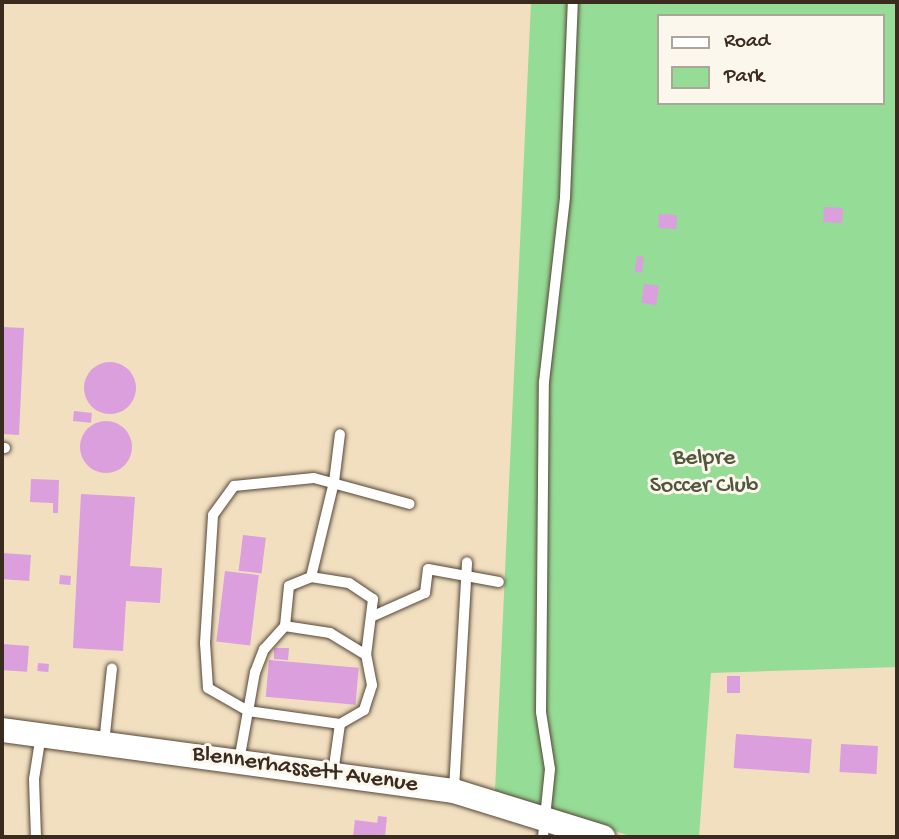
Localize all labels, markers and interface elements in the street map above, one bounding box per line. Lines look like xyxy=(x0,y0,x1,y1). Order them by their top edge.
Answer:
legend xyxy=(657,14,885,105)
text: Road xyxy=(724,30,770,55)
text: Park xyxy=(724,65,764,90)
park label: Belpre Soccer Club xyxy=(650,445,758,501)
street label: Blennerhassett Avenue xyxy=(190,740,420,800)

